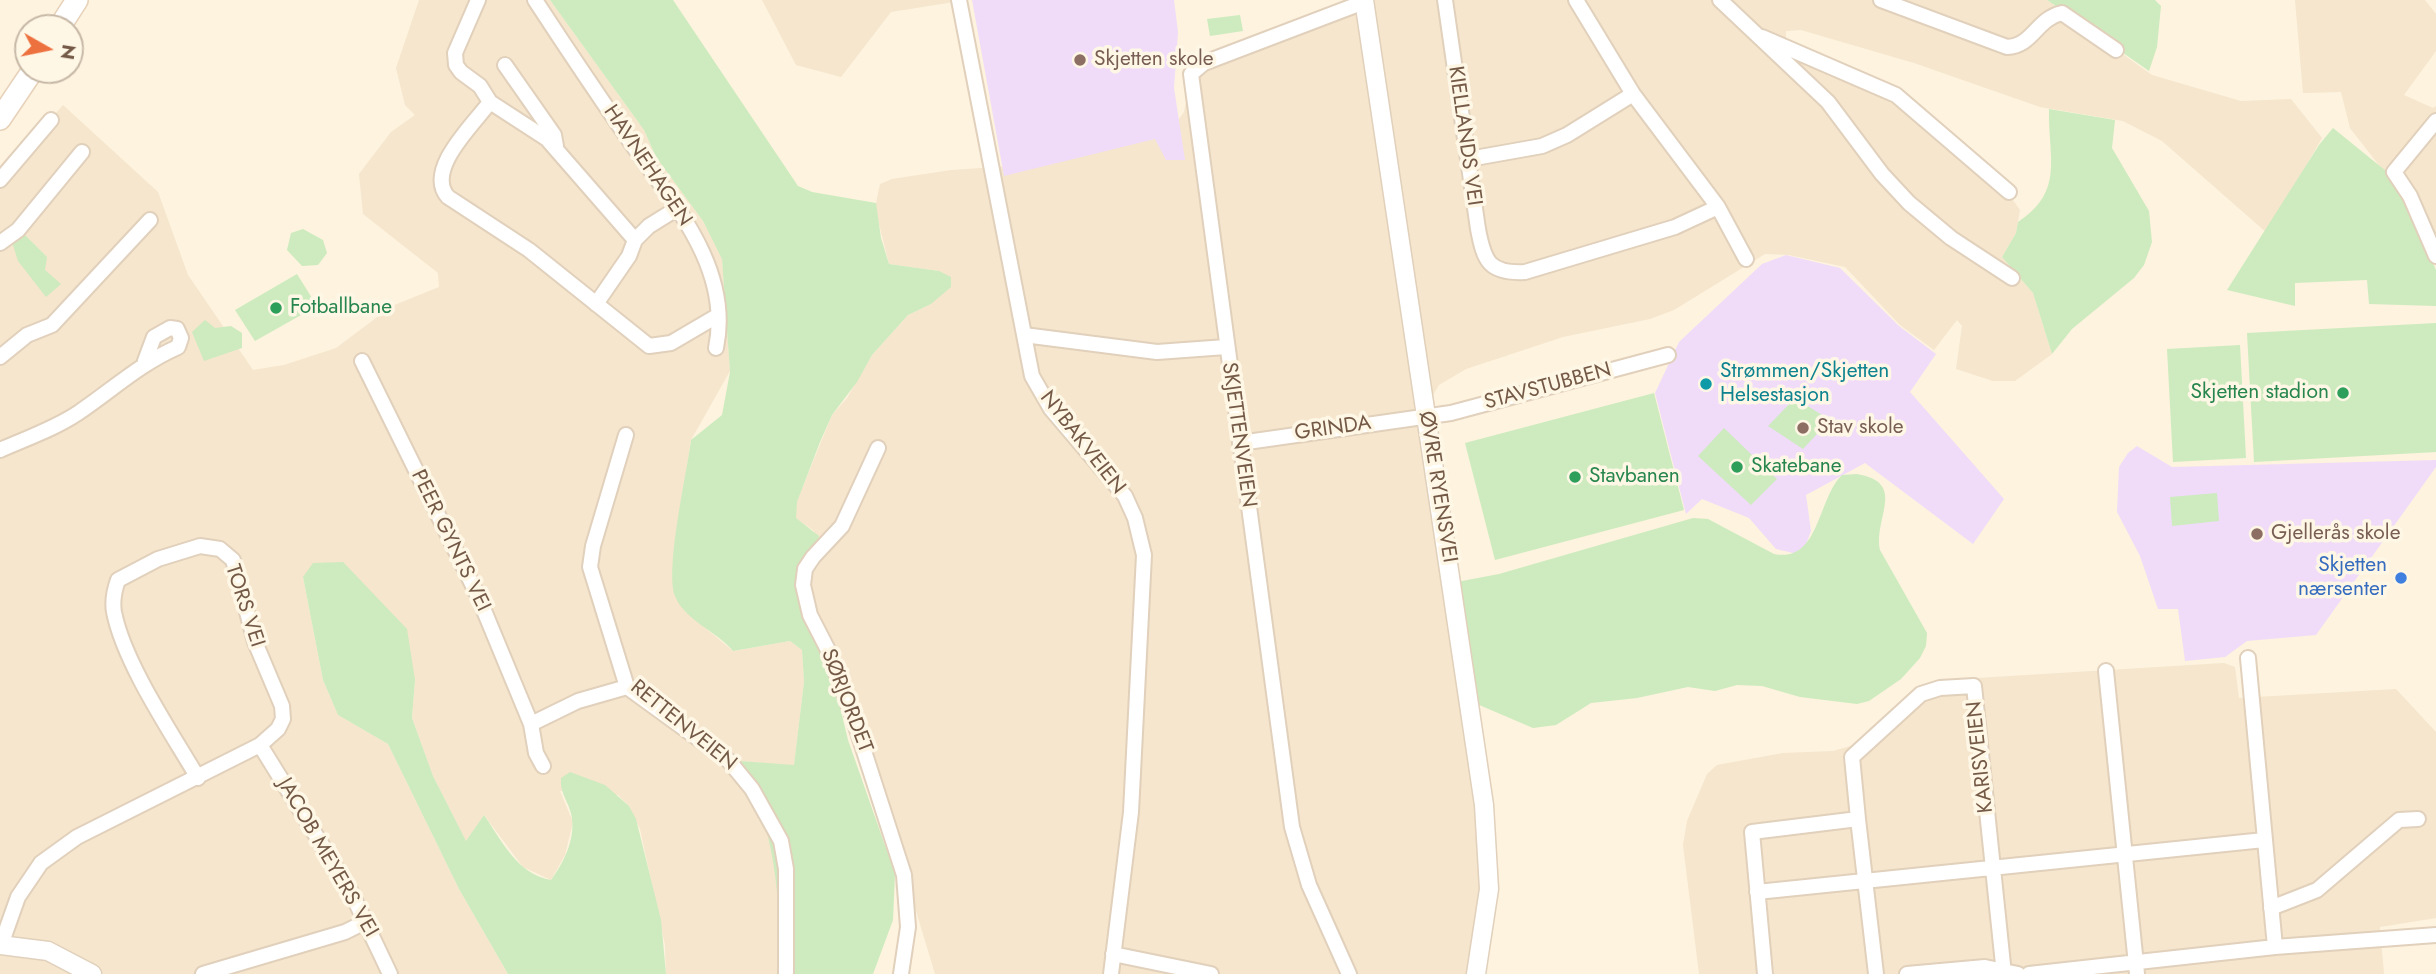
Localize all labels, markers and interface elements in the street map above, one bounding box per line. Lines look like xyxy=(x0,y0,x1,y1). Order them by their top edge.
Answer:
north arrow xyxy=(14,14,84,84)
text: N xyxy=(54,42,83,62)
place label: Skjetten skole xyxy=(1094,47,1214,73)
marker: Skjetten skole xyxy=(1072,52,1088,68)
street label: KIELLANDS VEI xyxy=(1442,64,1486,208)
street label: HAVNEHAGEN xyxy=(597,101,697,231)
place label: Fotballbane xyxy=(290,295,392,321)
marker: Fotballbane xyxy=(268,300,284,316)
street label: STAVSTUBBEN xyxy=(1482,358,1614,416)
place label: Strømmen/Skjetten Helsestasjon xyxy=(1720,359,1889,409)
street label: SKJETTENVEIEN xyxy=(1215,361,1261,509)
marker: Strømmen/Skjetten Helsestasjon xyxy=(1698,376,1714,392)
place label: Skjetten stadion xyxy=(2190,380,2329,406)
marker: Skjetten stadion xyxy=(2335,385,2351,401)
street label: NYBAKVEIEN xyxy=(1034,386,1130,500)
street label: ØVRE RYENSVEI xyxy=(1413,410,1461,564)
street label: GRINDA xyxy=(1293,411,1373,447)
place label: Stav skole xyxy=(1817,415,1904,441)
marker: Stav skole xyxy=(1795,420,1811,436)
place label: Skatebane xyxy=(1751,454,1842,480)
marker: Skatebane xyxy=(1729,459,1745,475)
place label: Stavbanen xyxy=(1589,464,1680,490)
street label: PEER GYNTS VEI xyxy=(405,466,495,616)
marker: Stavbanen xyxy=(1567,469,1583,485)
place label: Gjellerås skole xyxy=(2271,521,2400,547)
marker: Gjellerås skole xyxy=(2249,526,2265,542)
place label: Skjetten nærsenter xyxy=(2298,553,2387,603)
street label: TORS VEI xyxy=(219,561,269,651)
marker: Skjetten nærsenter xyxy=(2393,570,2409,586)
street label: SØRJORDET xyxy=(815,646,877,756)
street label: RETTENVEIEN xyxy=(625,675,741,777)
street label: KARISVEIEN xyxy=(1963,700,1999,814)
street label: JACOB MEYERS VEI xyxy=(271,774,383,942)

